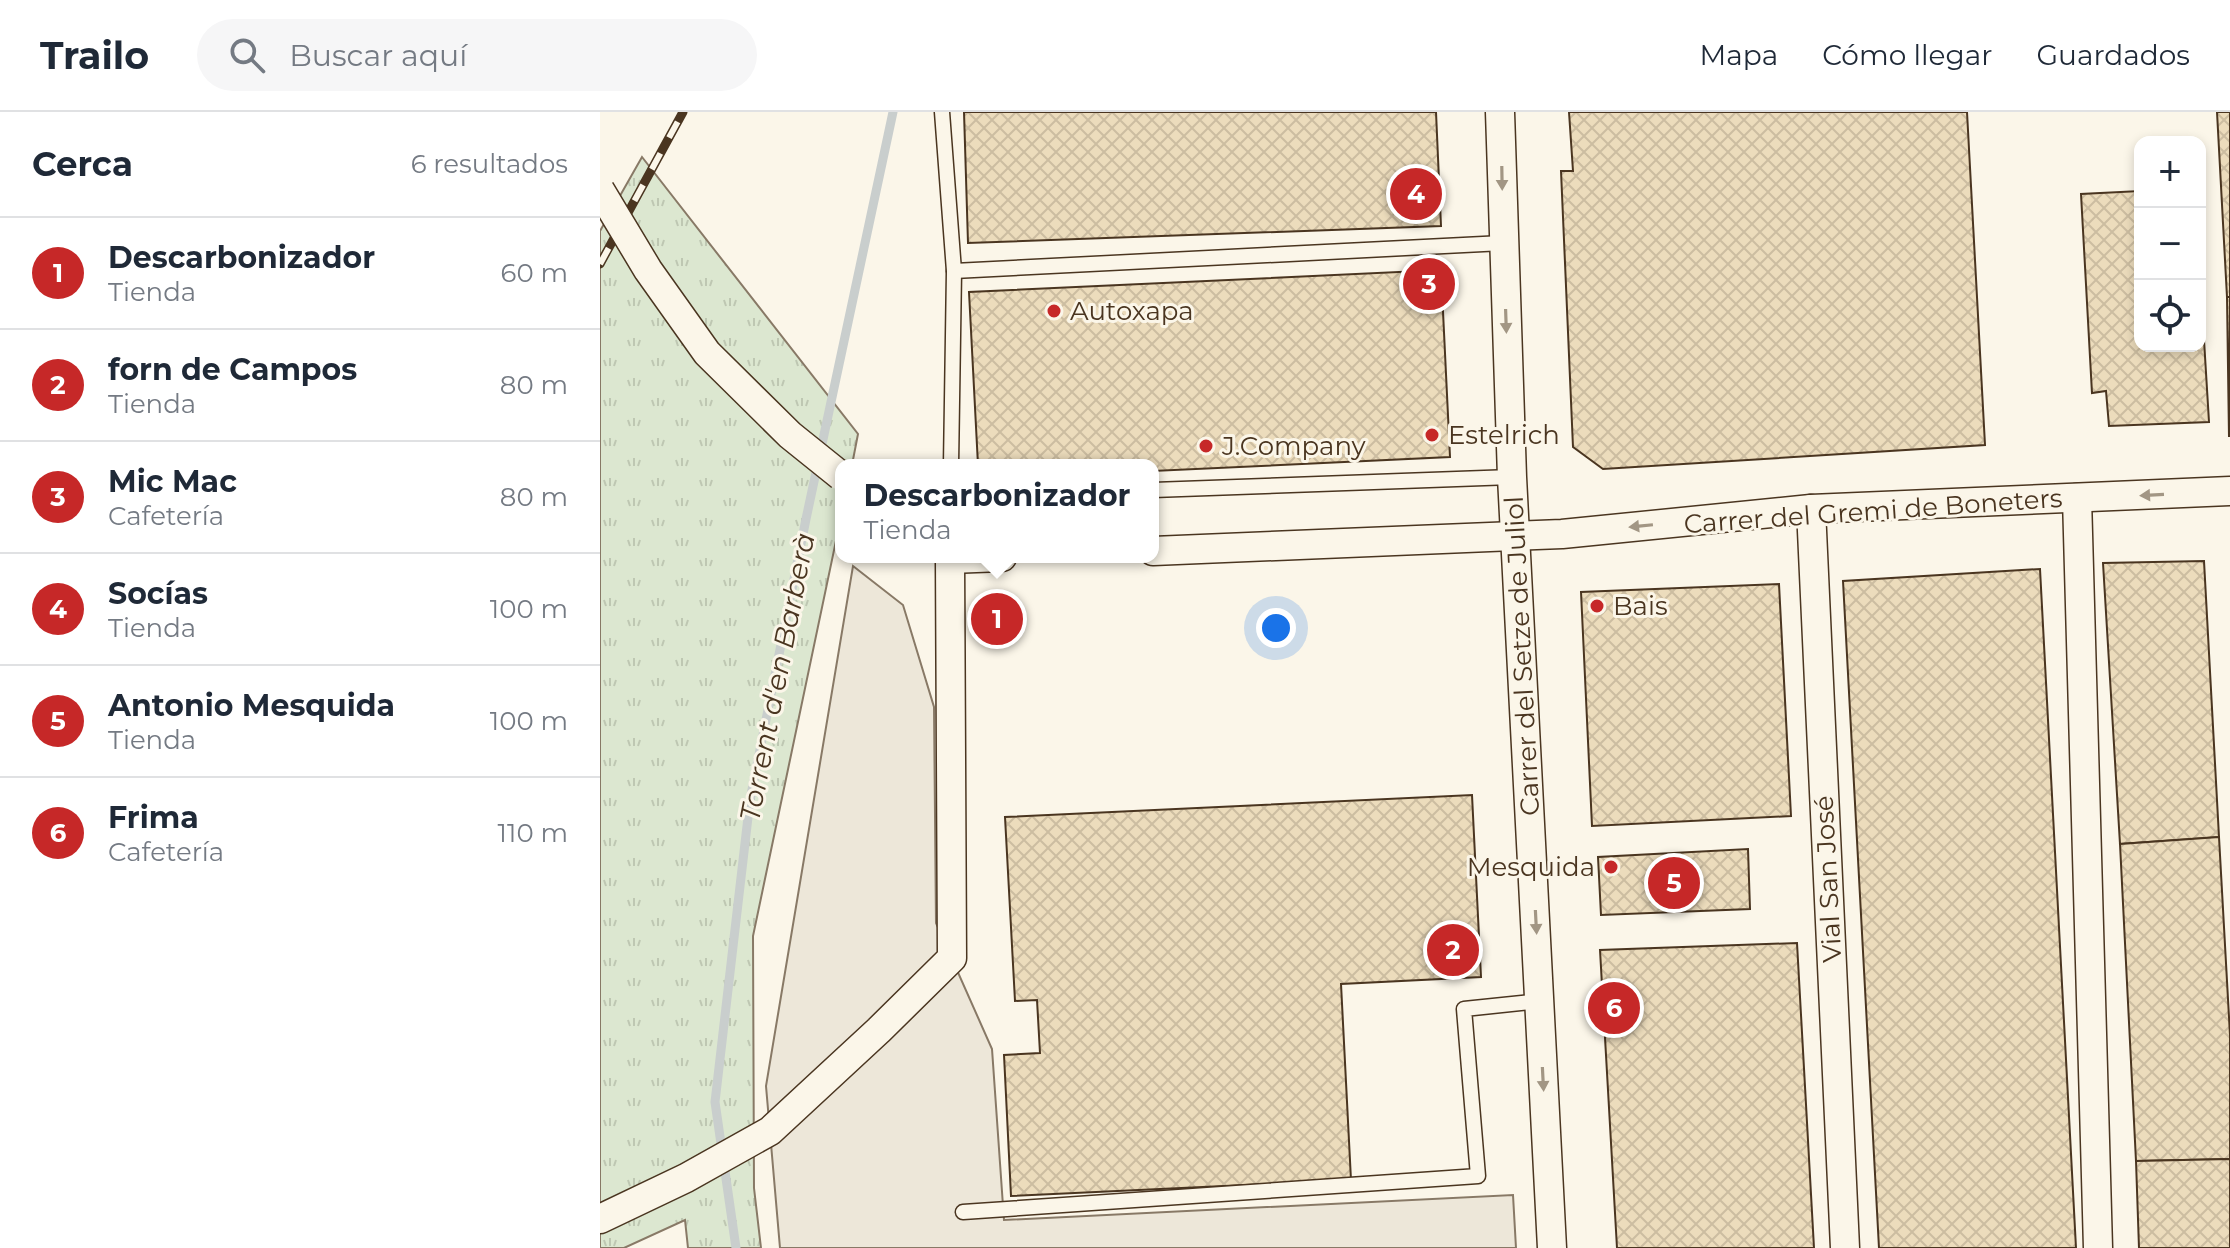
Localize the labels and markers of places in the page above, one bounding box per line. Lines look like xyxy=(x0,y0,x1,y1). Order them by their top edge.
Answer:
pin: 4 xyxy=(1390,164,1442,224)
pin: 3 xyxy=(1403,254,1455,314)
place label: Autoxapa xyxy=(1070,295,1194,327)
marker: Autoxapa xyxy=(1045,302,1063,320)
place label: Estelrich xyxy=(1448,419,1560,451)
marker: Estelrich xyxy=(1423,426,1441,444)
place label: J.Company xyxy=(1221,430,1366,462)
marker: J.Company xyxy=(1197,437,1215,455)
pin: 1 xyxy=(971,589,1023,649)
place label: Bais xyxy=(1613,590,1668,622)
marker: Bais xyxy=(1588,597,1606,615)
place label: Mesquida xyxy=(1467,851,1595,883)
pin: 5 xyxy=(1648,853,1700,913)
marker: Mesquida xyxy=(1602,858,1620,876)
pin: 2 xyxy=(1427,920,1479,980)
pin: 6 xyxy=(1588,978,1640,1038)

